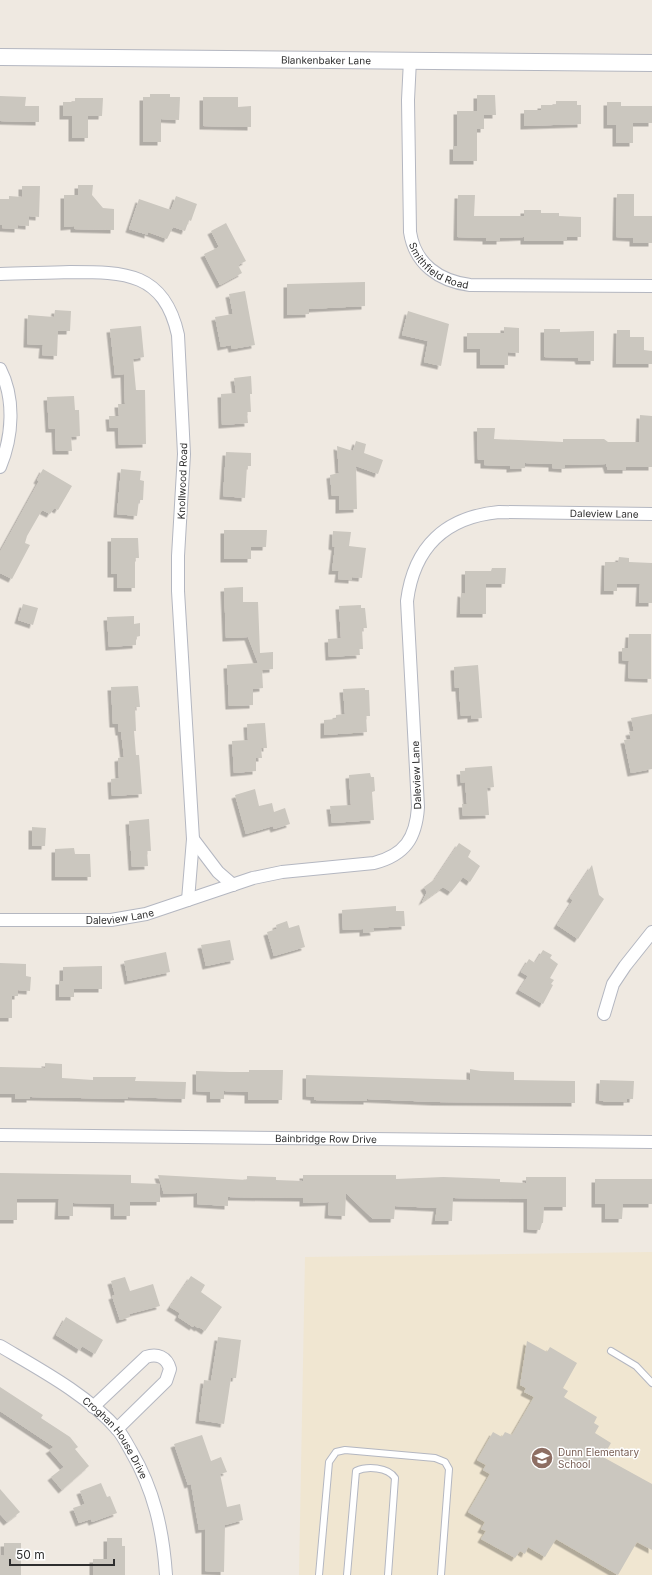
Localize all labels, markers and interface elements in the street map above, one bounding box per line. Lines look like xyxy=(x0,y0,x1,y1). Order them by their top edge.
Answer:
street label: Blankenbaker Lane xyxy=(281,54,371,66)
street label: Smithfield Road xyxy=(407,240,470,291)
street label: Knollwood Road xyxy=(175,443,189,519)
street label: Daleview Lane xyxy=(570,507,639,520)
street label: Daleview Lane xyxy=(409,740,423,809)
street label: Daleview Lane xyxy=(86,906,155,926)
street label: Bainbridge Row Drive xyxy=(275,1132,377,1145)
street label: Croghan House Drive xyxy=(80,1394,150,1481)
school or university icon: Dunn Elementary School xyxy=(529,1445,555,1471)
place label: Dunn Elementary School xyxy=(558,1446,639,1470)
scale bar xyxy=(10,1541,114,1567)
text: 50 m xyxy=(16,1547,45,1562)

